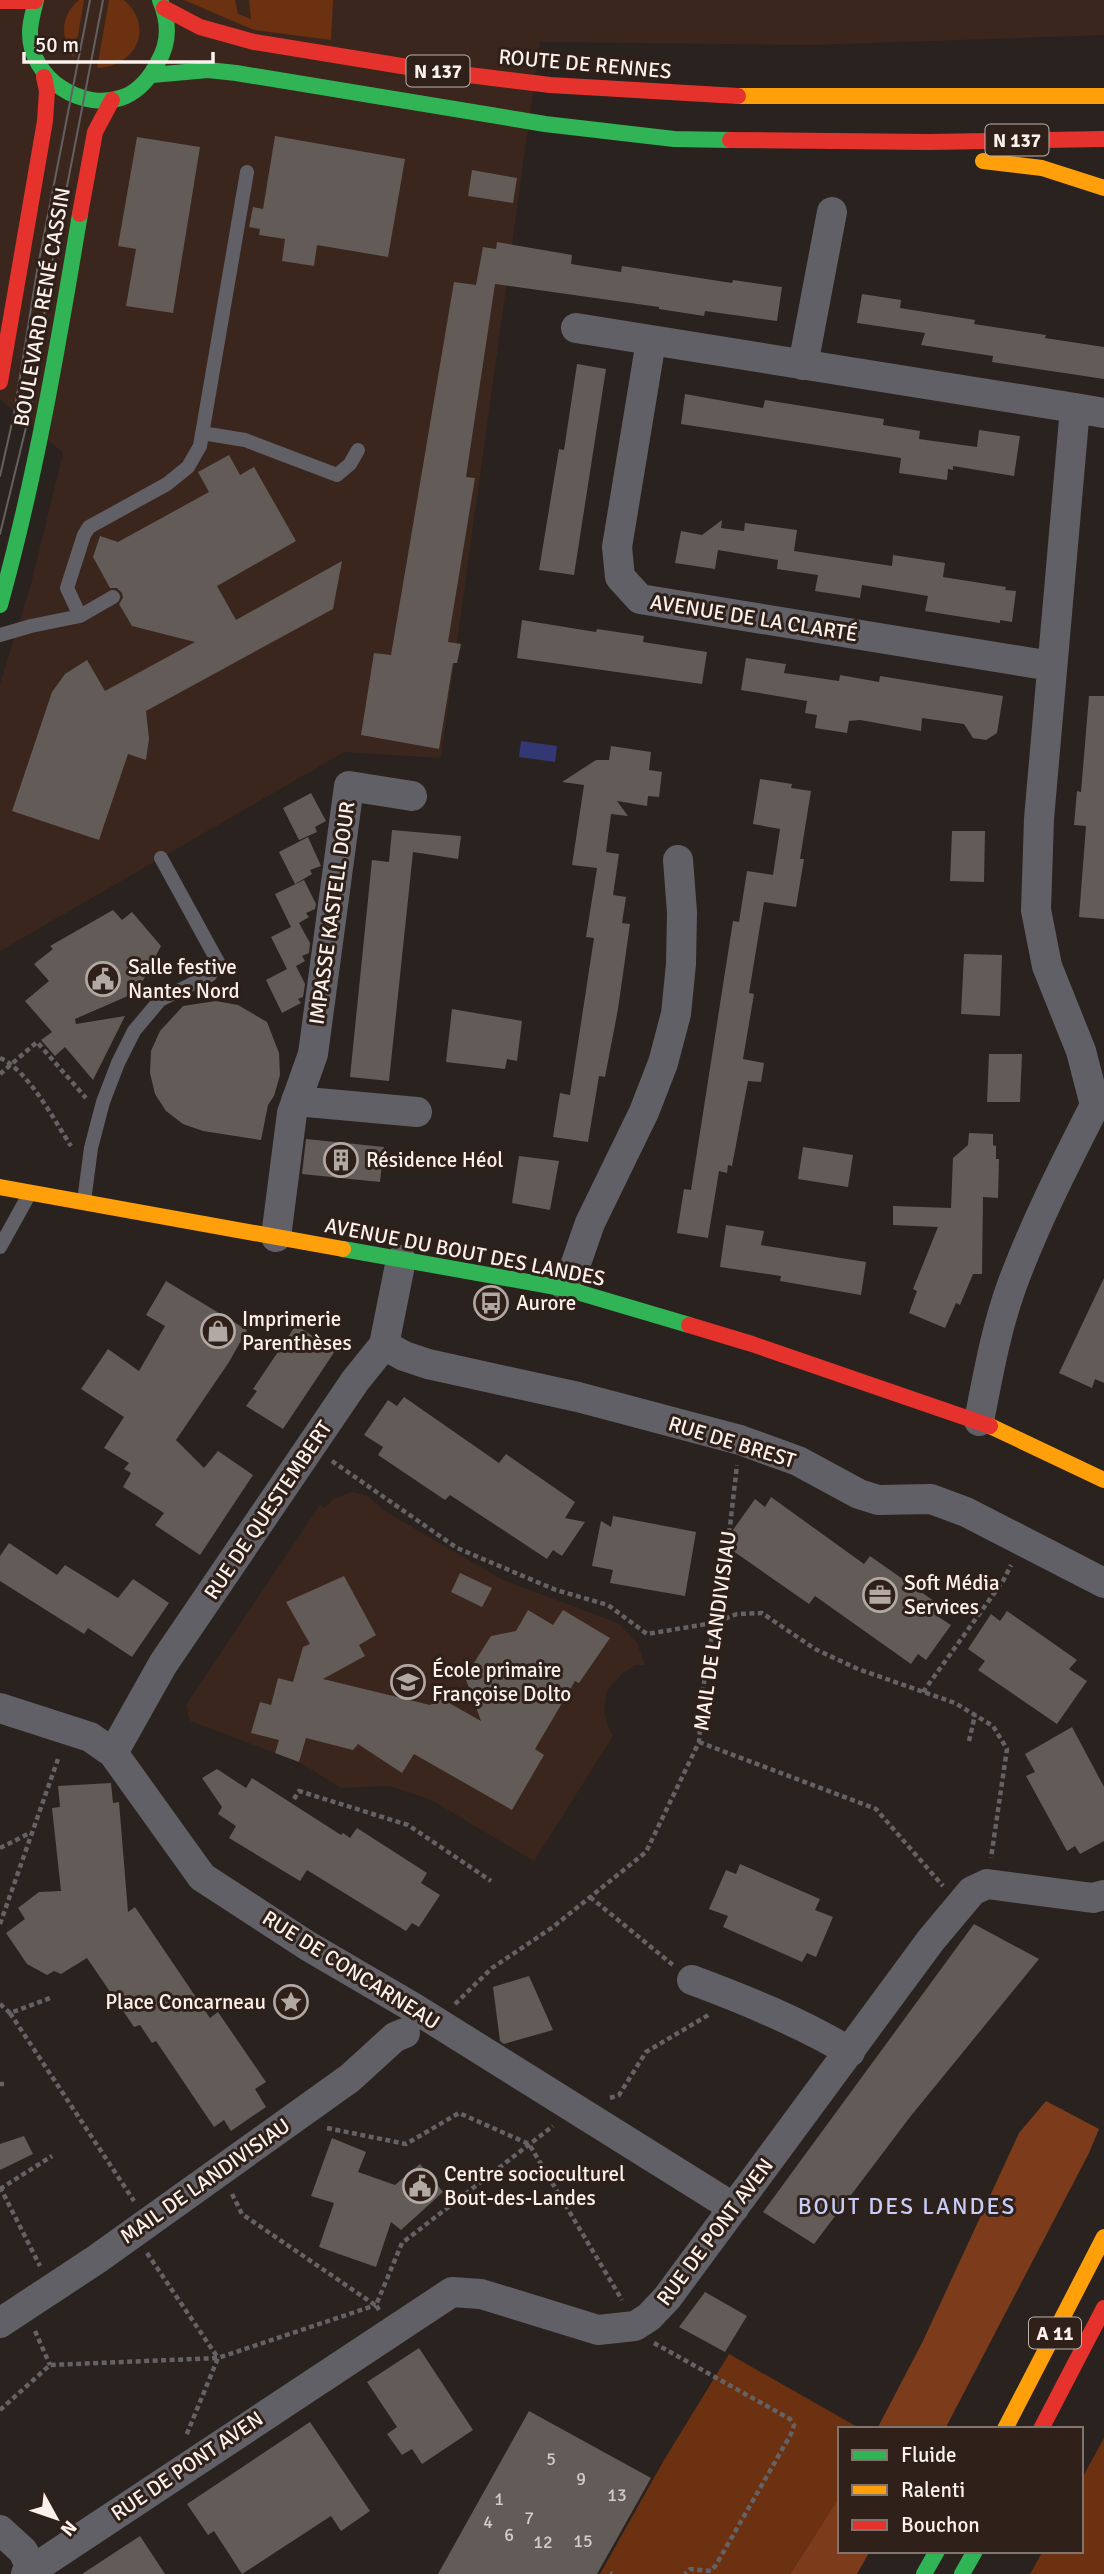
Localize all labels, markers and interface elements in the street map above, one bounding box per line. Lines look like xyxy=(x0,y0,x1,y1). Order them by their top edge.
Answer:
scale bar xyxy=(24,21,214,65)
text: 50 m xyxy=(35,32,79,58)
street label: ROUTE DE RENNES xyxy=(497,43,673,85)
road number: N 137 xyxy=(406,55,470,86)
road number: N 137 xyxy=(986,124,1048,156)
street label: BOULEVARD RENÉ CASSIN xyxy=(8,185,76,429)
street label: AVENUE DE LA CLARTÉ xyxy=(648,589,860,647)
street label: IMPASSE KASTELL DOUR xyxy=(303,800,361,1026)
place label: Salle festive Nantes Nord xyxy=(128,954,240,1004)
public building icon: Salle festive Nantes Nord xyxy=(84,960,122,998)
building icon: Résidence Héol xyxy=(322,1141,360,1179)
place label: Résidence Héol xyxy=(366,1147,504,1173)
street label: AVENUE DU BOUT DES LANDES xyxy=(323,1212,607,1292)
bus stop icon: Aurore xyxy=(472,1284,510,1322)
place label: Aurore xyxy=(516,1290,576,1316)
place label: Imprimerie Parenthèses xyxy=(242,1306,352,1356)
shop icon: Imprimerie Parenthèses xyxy=(199,1312,237,1350)
street label: RUE DE BREST xyxy=(665,1410,799,1474)
street label: RUE DE QUESTEMBERT xyxy=(198,1415,338,1604)
street label: MAIL DE LANDIVISIAU xyxy=(688,1529,742,1733)
place label: Soft Média Services xyxy=(904,1570,1000,1620)
office icon: Soft Média Services xyxy=(861,1576,899,1614)
place label: École primaire Françoise Dolto xyxy=(432,1657,571,1707)
school or university icon: École primaire Françoise Dolto xyxy=(389,1663,427,1701)
street label: RUE DE CONCARNEAU xyxy=(257,1905,445,2035)
place icon: Place Concarneau xyxy=(272,1983,310,2021)
place label: Place Concarneau xyxy=(105,1989,266,2015)
street label: MAIL DE LANDIVISIAU xyxy=(115,2113,295,2249)
street label: RUE DE PONT AVEN xyxy=(651,2153,779,2311)
place label: Centre socioculturel Bout-des-Landes xyxy=(444,2161,625,2211)
public building icon: Centre socioculturel Bout-des-Landes xyxy=(401,2167,439,2205)
district label: BOUT DES LANDES xyxy=(798,2192,1016,2221)
road number: A 11 xyxy=(1029,2318,1081,2348)
street label: RUE DE PONT AVEN xyxy=(106,2405,268,2527)
legend xyxy=(838,2427,1083,2553)
text: Fluide xyxy=(901,2442,957,2468)
house number: 5 xyxy=(546,2448,556,2470)
house number: 9 xyxy=(576,2468,586,2490)
text: Ralenti xyxy=(901,2477,965,2503)
north arrow xyxy=(21,2483,91,2553)
house number: 13 xyxy=(607,2484,627,2506)
house number: 1 xyxy=(494,2488,504,2510)
house number: 7 xyxy=(524,2507,534,2529)
house number: 4 xyxy=(483,2511,493,2533)
text: Bouchon xyxy=(901,2512,980,2538)
text: N xyxy=(55,2516,82,2541)
house number: 6 xyxy=(504,2524,514,2546)
house number: 15 xyxy=(573,2530,593,2552)
house number: 12 xyxy=(533,2531,553,2553)

